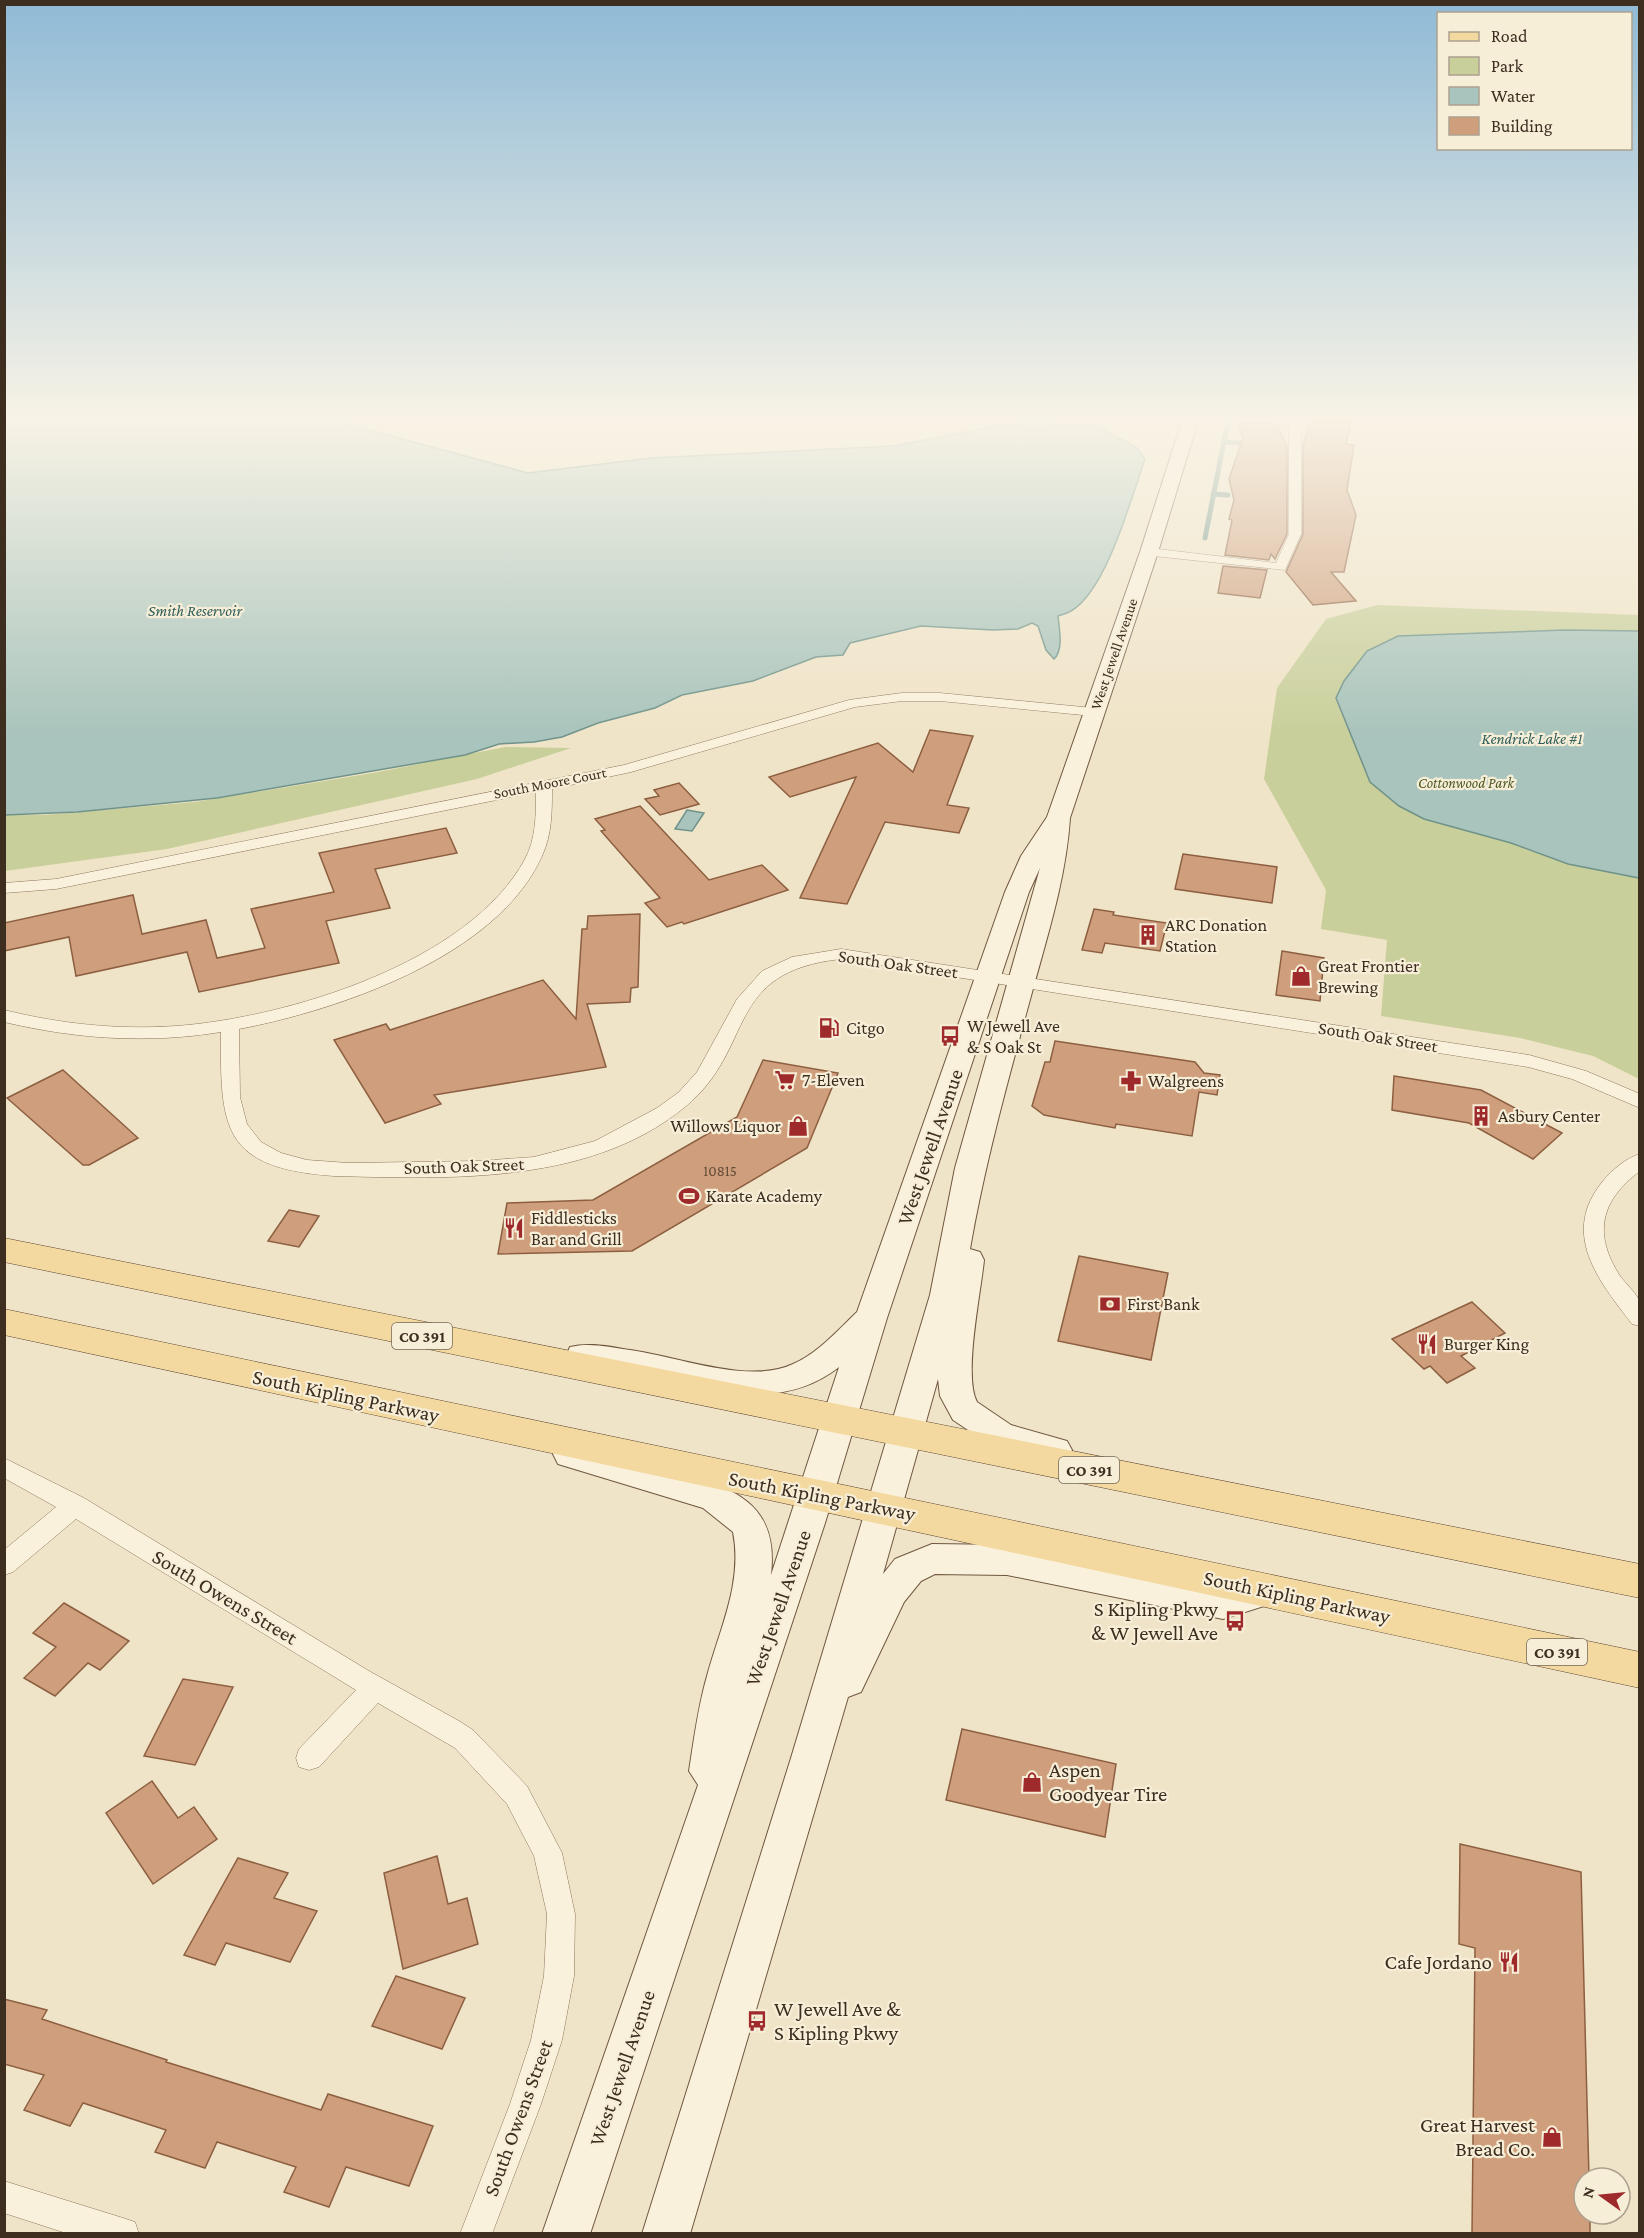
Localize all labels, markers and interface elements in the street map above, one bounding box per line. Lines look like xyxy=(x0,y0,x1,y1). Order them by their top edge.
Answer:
legend xyxy=(1437,12,1632,150)
text: Road xyxy=(1491,26,1528,46)
text: Park xyxy=(1491,56,1523,76)
text: Water xyxy=(1491,86,1536,106)
text: Building xyxy=(1491,116,1553,136)
street label: West Jewell Avenue xyxy=(1087,596,1142,712)
water label: Smith Reservoir xyxy=(148,602,242,619)
water label: Kendrick Lake #1 xyxy=(1481,730,1583,747)
street label: South Moore Court xyxy=(492,764,609,802)
park label: Cottonwood Park xyxy=(1418,775,1516,791)
place label: ARC Donation Station xyxy=(1165,915,1268,956)
building icon: ARC Donation Station xyxy=(1136,923,1160,947)
street label: South Oak Street xyxy=(837,946,960,982)
place label: Great Frontier Brewing xyxy=(1318,956,1420,997)
shop icon: Great Frontier Brewing xyxy=(1289,964,1313,988)
fuel station icon: Citgo xyxy=(817,1016,841,1040)
place label: W Jewell Ave & S Oak St xyxy=(967,1016,1060,1057)
place label: Citgo xyxy=(846,1018,885,1038)
street label: South Oak Street xyxy=(1317,1018,1440,1056)
bus stop icon: W Jewell Ave & S Oak St xyxy=(938,1024,962,1048)
street label: West Jewell Avenue xyxy=(892,1066,968,1228)
supermarket icon: 7-Eleven xyxy=(773,1068,797,1092)
pharmacy icon: Walgreens xyxy=(1119,1069,1143,1093)
place label: 7-Eleven xyxy=(802,1070,865,1090)
place label: Walgreens xyxy=(1148,1071,1224,1091)
building icon: Asbury Center xyxy=(1469,1104,1493,1128)
place label: Asbury Center xyxy=(1498,1106,1601,1126)
shop icon: Willows Liquor xyxy=(786,1114,810,1138)
place label: Willows Liquor xyxy=(670,1116,782,1136)
street label: South Oak Street xyxy=(403,1154,526,1178)
house number: 10815 xyxy=(703,1163,737,1179)
sports icon: Karate Academy xyxy=(677,1184,701,1208)
place label: Karate Academy xyxy=(706,1186,823,1206)
place label: Fiddlesticks Bar and Grill xyxy=(531,1208,622,1249)
restaurant icon: Fiddlesticks Bar and Grill xyxy=(502,1216,526,1240)
bank icon: First Bank xyxy=(1098,1292,1122,1316)
place label: First Bank xyxy=(1127,1294,1200,1314)
road number: CO 391 xyxy=(392,1323,452,1349)
restaurant icon: Burger King xyxy=(1415,1332,1439,1356)
place label: Burger King xyxy=(1444,1334,1529,1354)
street label: South Kipling Parkway xyxy=(251,1365,442,1428)
road number: CO 391 xyxy=(1059,1457,1119,1483)
street label: South Kipling Parkway xyxy=(726,1466,918,1526)
street label: West Jewell Avenue xyxy=(740,1527,816,1689)
street label: South Owens Street xyxy=(148,1544,303,1650)
street label: South Kipling Parkway xyxy=(1202,1566,1393,1629)
place label: S Kipling Pkwy & W Jewell Ave xyxy=(1091,1597,1218,1645)
bus stop icon: S Kipling Pkwy & W Jewell Ave xyxy=(1223,1609,1247,1633)
road number: CO 391 xyxy=(1527,1639,1587,1665)
place label: Aspen Goodyear Tire xyxy=(1049,1758,1167,1806)
shop icon: Aspen Goodyear Tire xyxy=(1020,1770,1044,1794)
place label: Cafe Jordano xyxy=(1385,1950,1492,1974)
restaurant icon: Cafe Jordano xyxy=(1497,1950,1521,1974)
street label: West Jewell Avenue xyxy=(584,1987,660,2149)
place label: W Jewell Ave & S Kipling Pkwy xyxy=(774,1997,901,2045)
bus stop icon: W Jewell Ave & S Kipling Pkwy xyxy=(745,2009,769,2033)
street label: South Owens Street xyxy=(479,2036,558,2200)
place label: Great Harvest Bread Co. xyxy=(1420,2113,1536,2161)
shop icon: Great Harvest Bread Co. xyxy=(1540,2125,1564,2149)
north arrow xyxy=(1572,2166,1632,2226)
text: N xyxy=(1578,2185,1598,2200)

